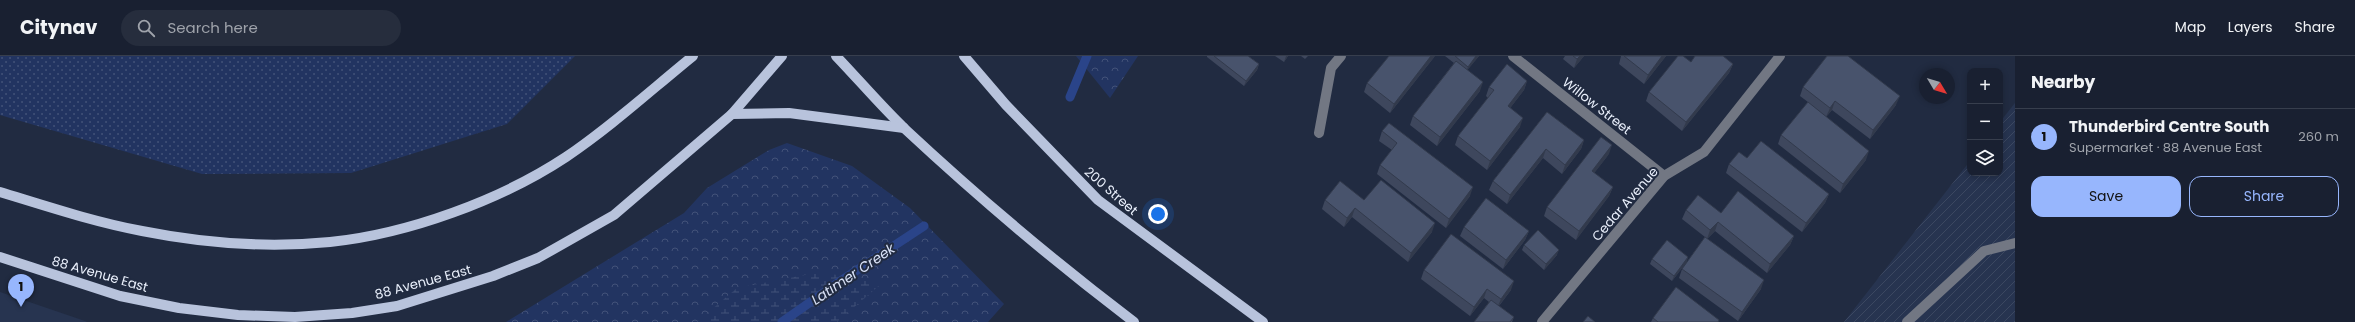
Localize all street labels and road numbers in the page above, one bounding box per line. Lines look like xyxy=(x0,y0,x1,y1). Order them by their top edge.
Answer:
street label: Willow Street xyxy=(1559,73,1636,139)
street label: 200 Street xyxy=(1080,162,1142,220)
street label: Cedar Avenue xyxy=(1587,163,1663,245)
street label: 88 Avenue East xyxy=(50,251,151,297)
street label: 88 Avenue East xyxy=(373,260,474,304)

